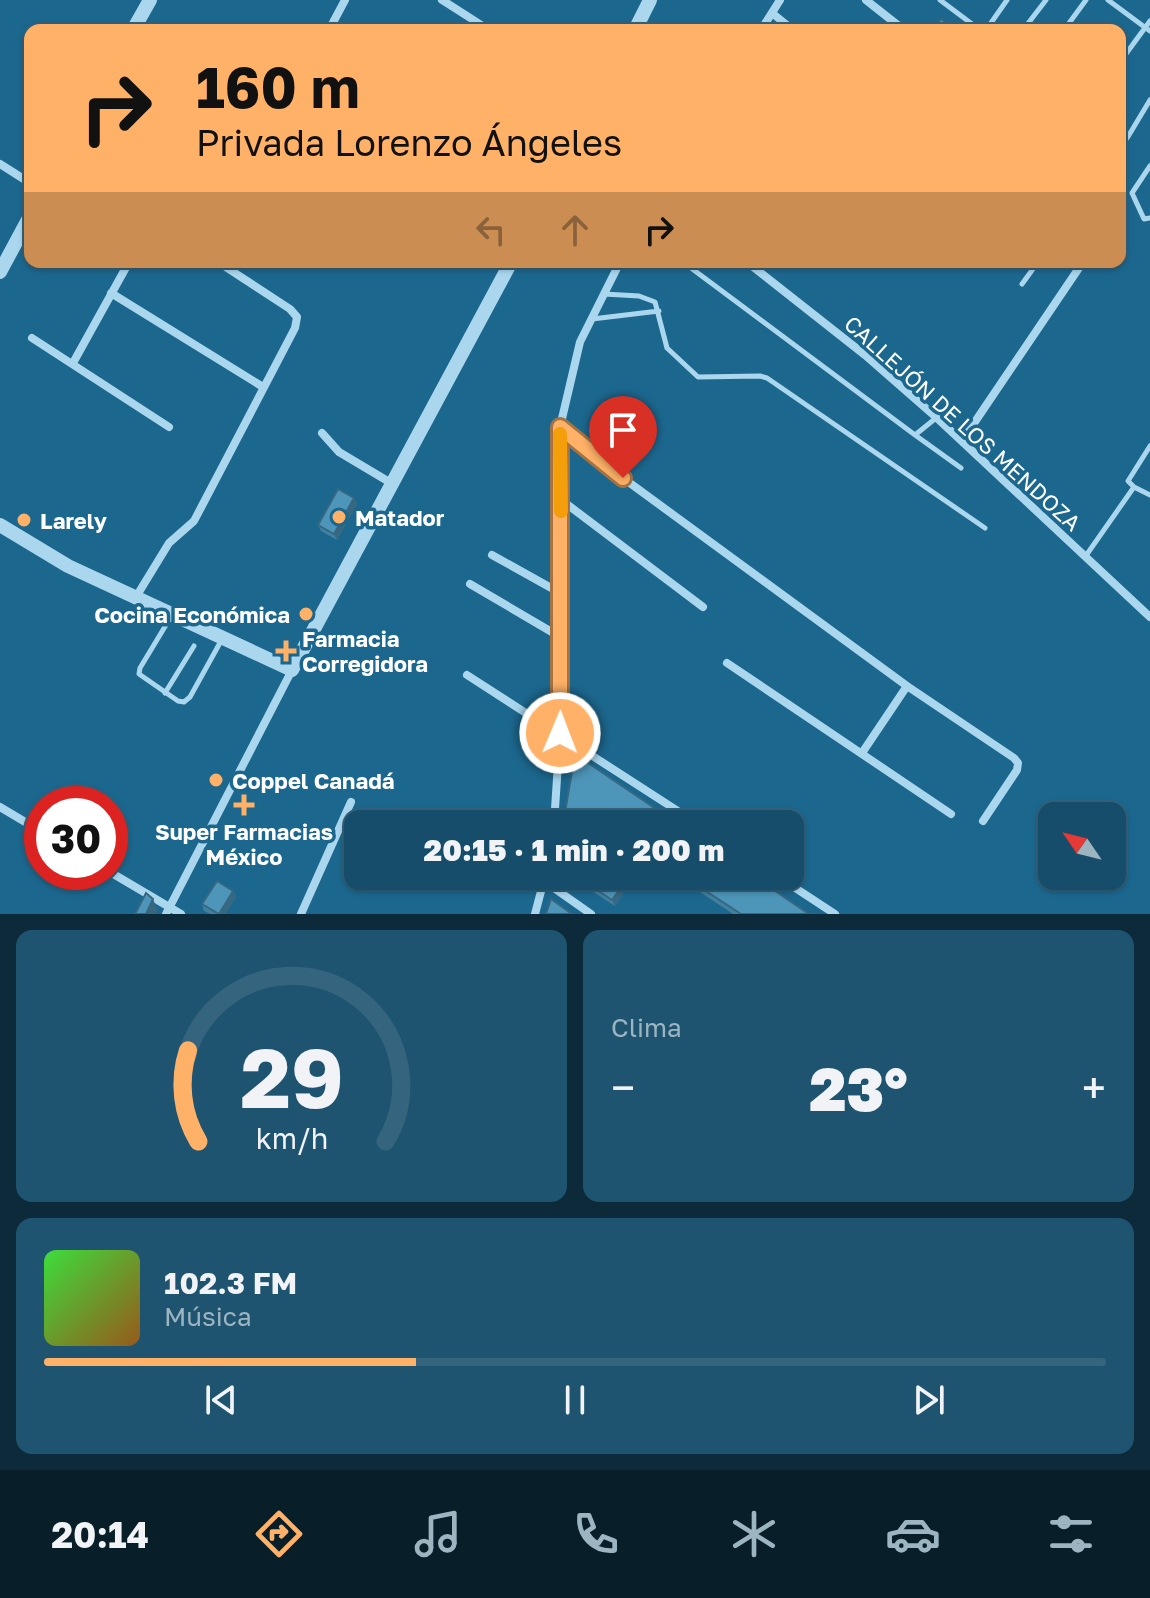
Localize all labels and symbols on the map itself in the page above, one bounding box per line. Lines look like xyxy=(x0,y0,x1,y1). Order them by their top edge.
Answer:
street label: CALLEJÓN DE LOS MENDOZA xyxy=(839,310,1087,537)
pin xyxy=(589,396,657,478)
place label: Matador xyxy=(355,504,445,531)
place label: Larely xyxy=(40,507,107,534)
marker: Matador xyxy=(330,508,348,526)
marker: Larely xyxy=(15,511,33,529)
place label: Cocina Económica xyxy=(94,601,290,628)
marker: Cocina Económica xyxy=(297,605,315,623)
place label: Farmacia Corregidora xyxy=(302,625,428,677)
marker: Farmacia Corregidora xyxy=(277,642,295,660)
position arrow xyxy=(518,691,602,775)
place label: Coppel Canadá xyxy=(232,767,394,794)
marker: Coppel Canadá xyxy=(207,771,225,789)
speed limit sign: 30 xyxy=(24,786,128,890)
marker: Super Farmacias México xyxy=(235,796,253,814)
north arrow xyxy=(1038,802,1126,890)
place label: Super Farmacias México xyxy=(155,818,333,870)

